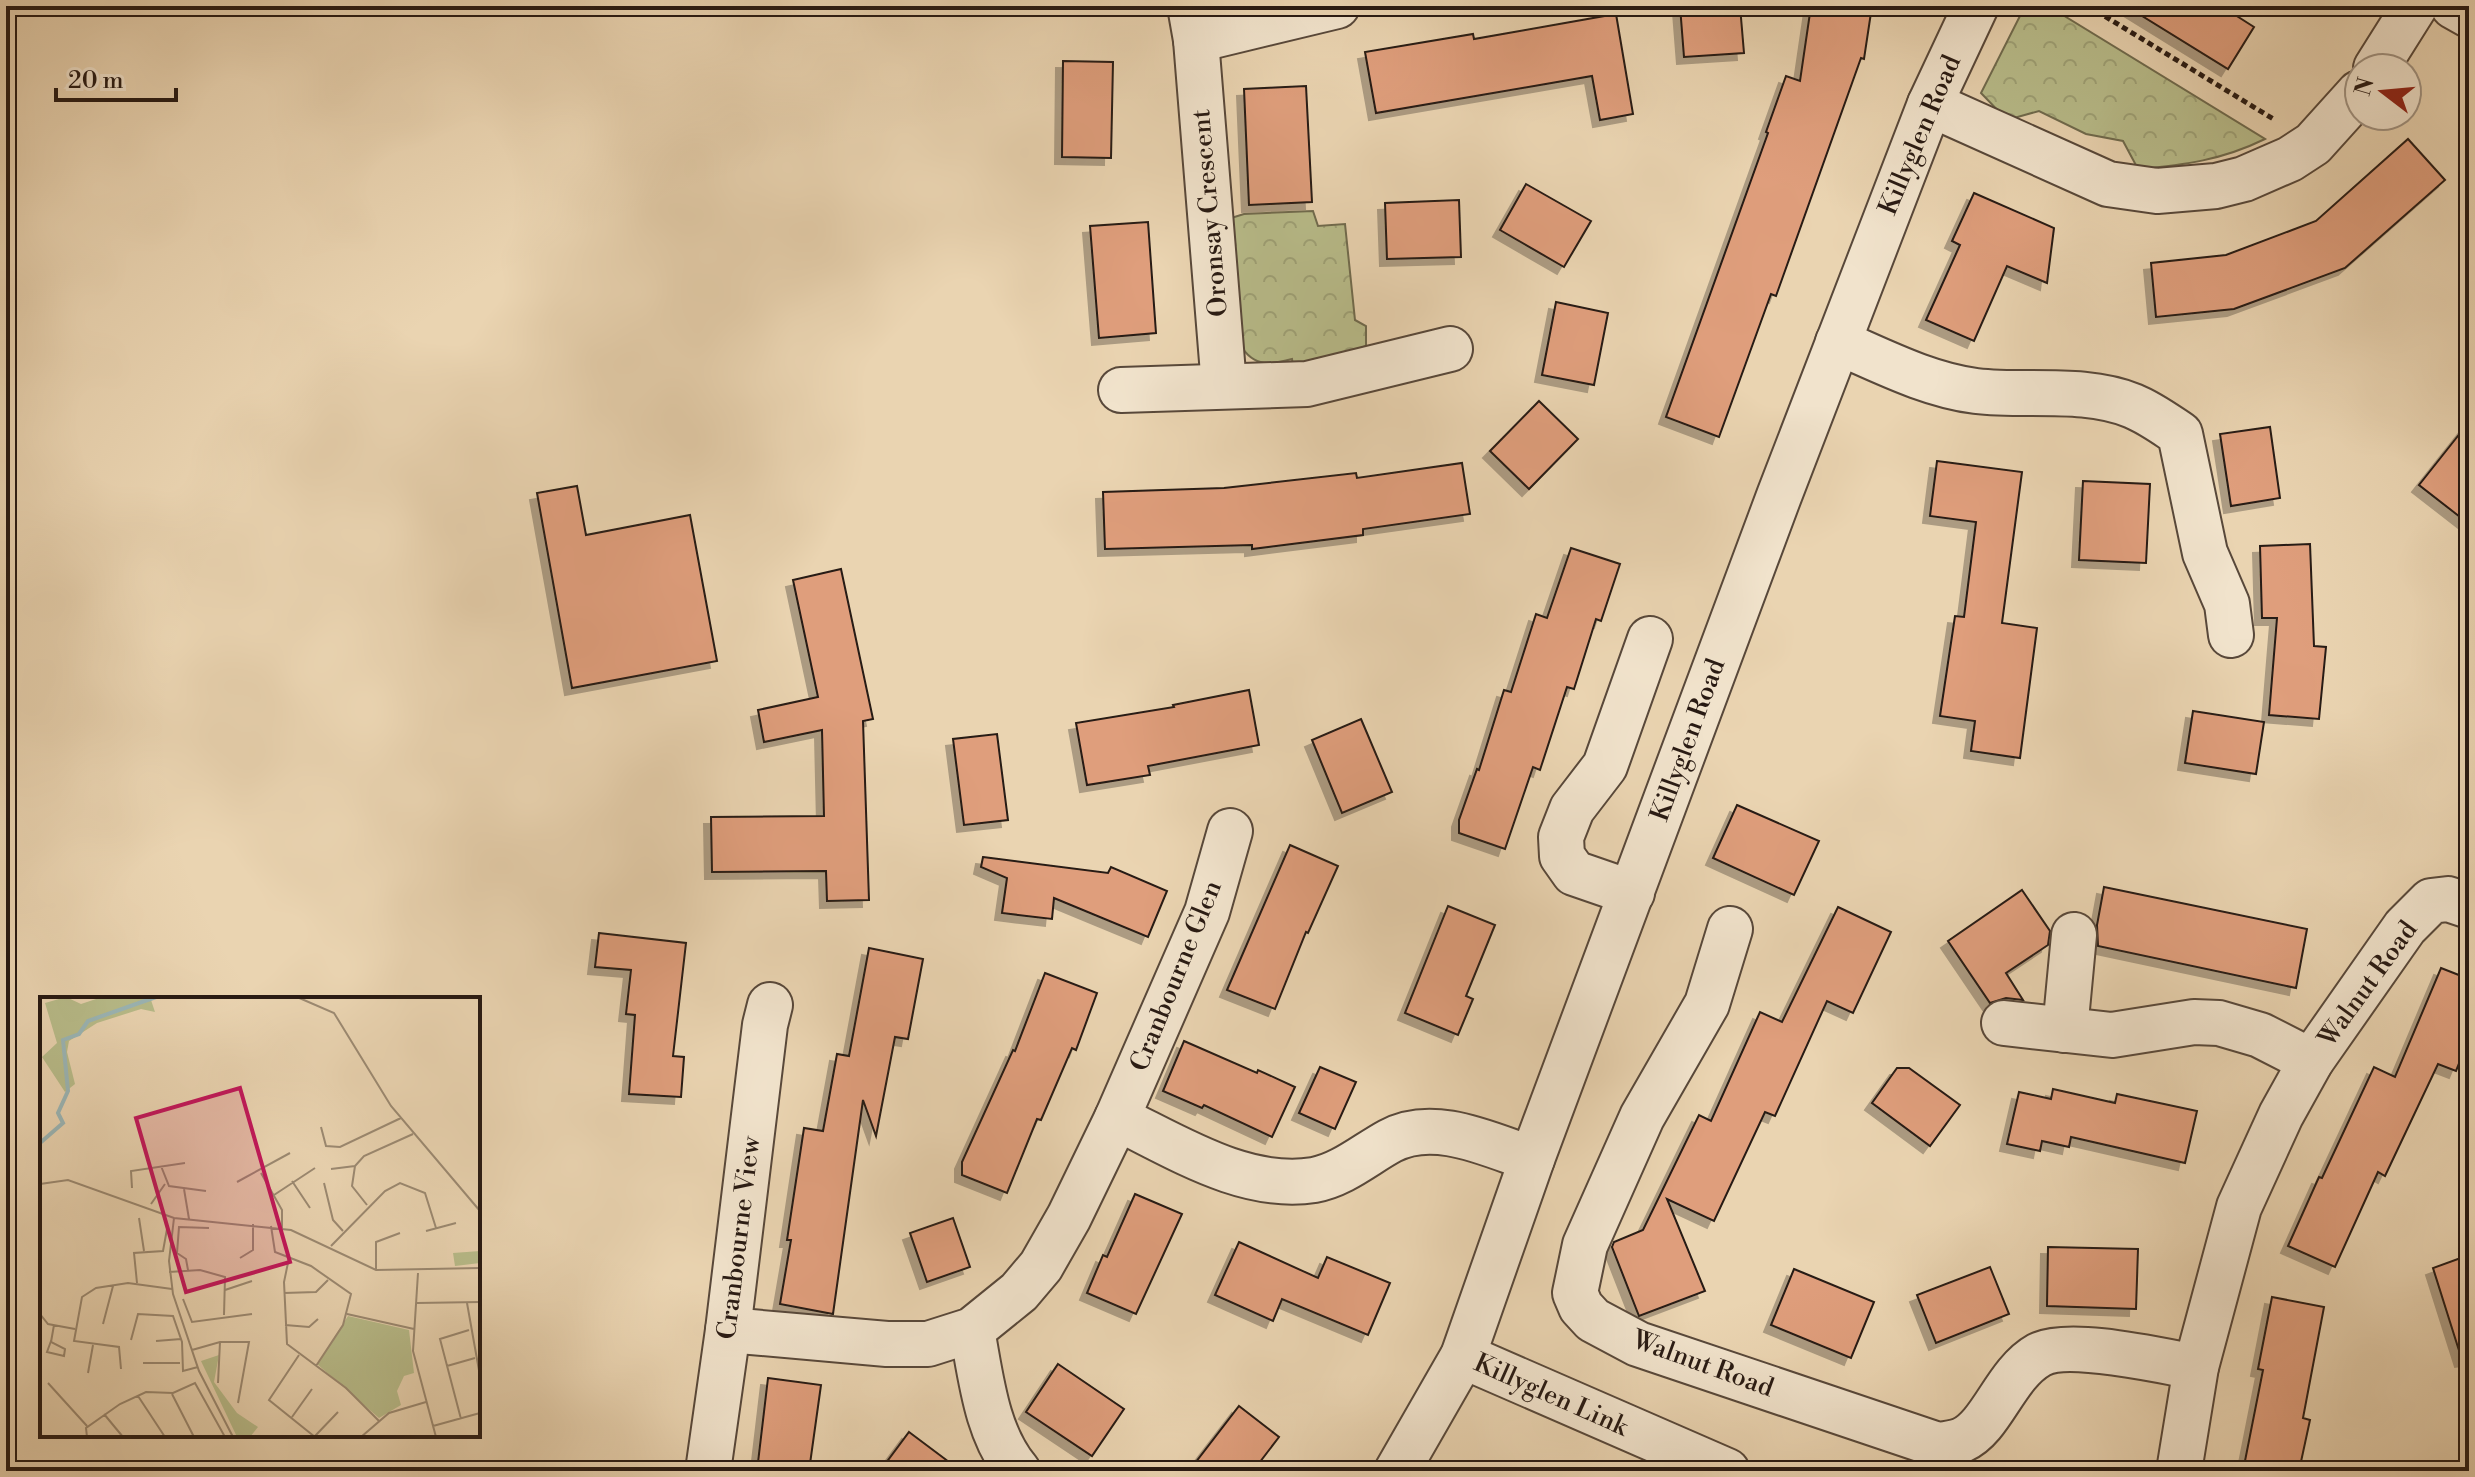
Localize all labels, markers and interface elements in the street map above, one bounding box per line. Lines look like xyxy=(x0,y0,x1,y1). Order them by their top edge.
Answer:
street label: Killyglen Road xyxy=(1872,50,1968,220)
scale bar xyxy=(56,52,176,102)
north arrow xyxy=(2343,52,2423,132)
text: 20 m xyxy=(68,66,124,96)
text: N xyxy=(2350,74,2381,99)
street label: Oronsay Crescent xyxy=(1185,108,1235,318)
street label: Killyglen Road xyxy=(1644,654,1732,826)
street label: Cranbourne Glen xyxy=(1123,876,1229,1076)
street label: Walnut Road xyxy=(2311,915,2425,1054)
inset map xyxy=(40,997,480,1437)
street label: Cranbourne View xyxy=(711,1134,767,1341)
street label: Walnut Road xyxy=(1627,1323,1778,1404)
street label: Killyglen Link xyxy=(1469,1347,1634,1444)

